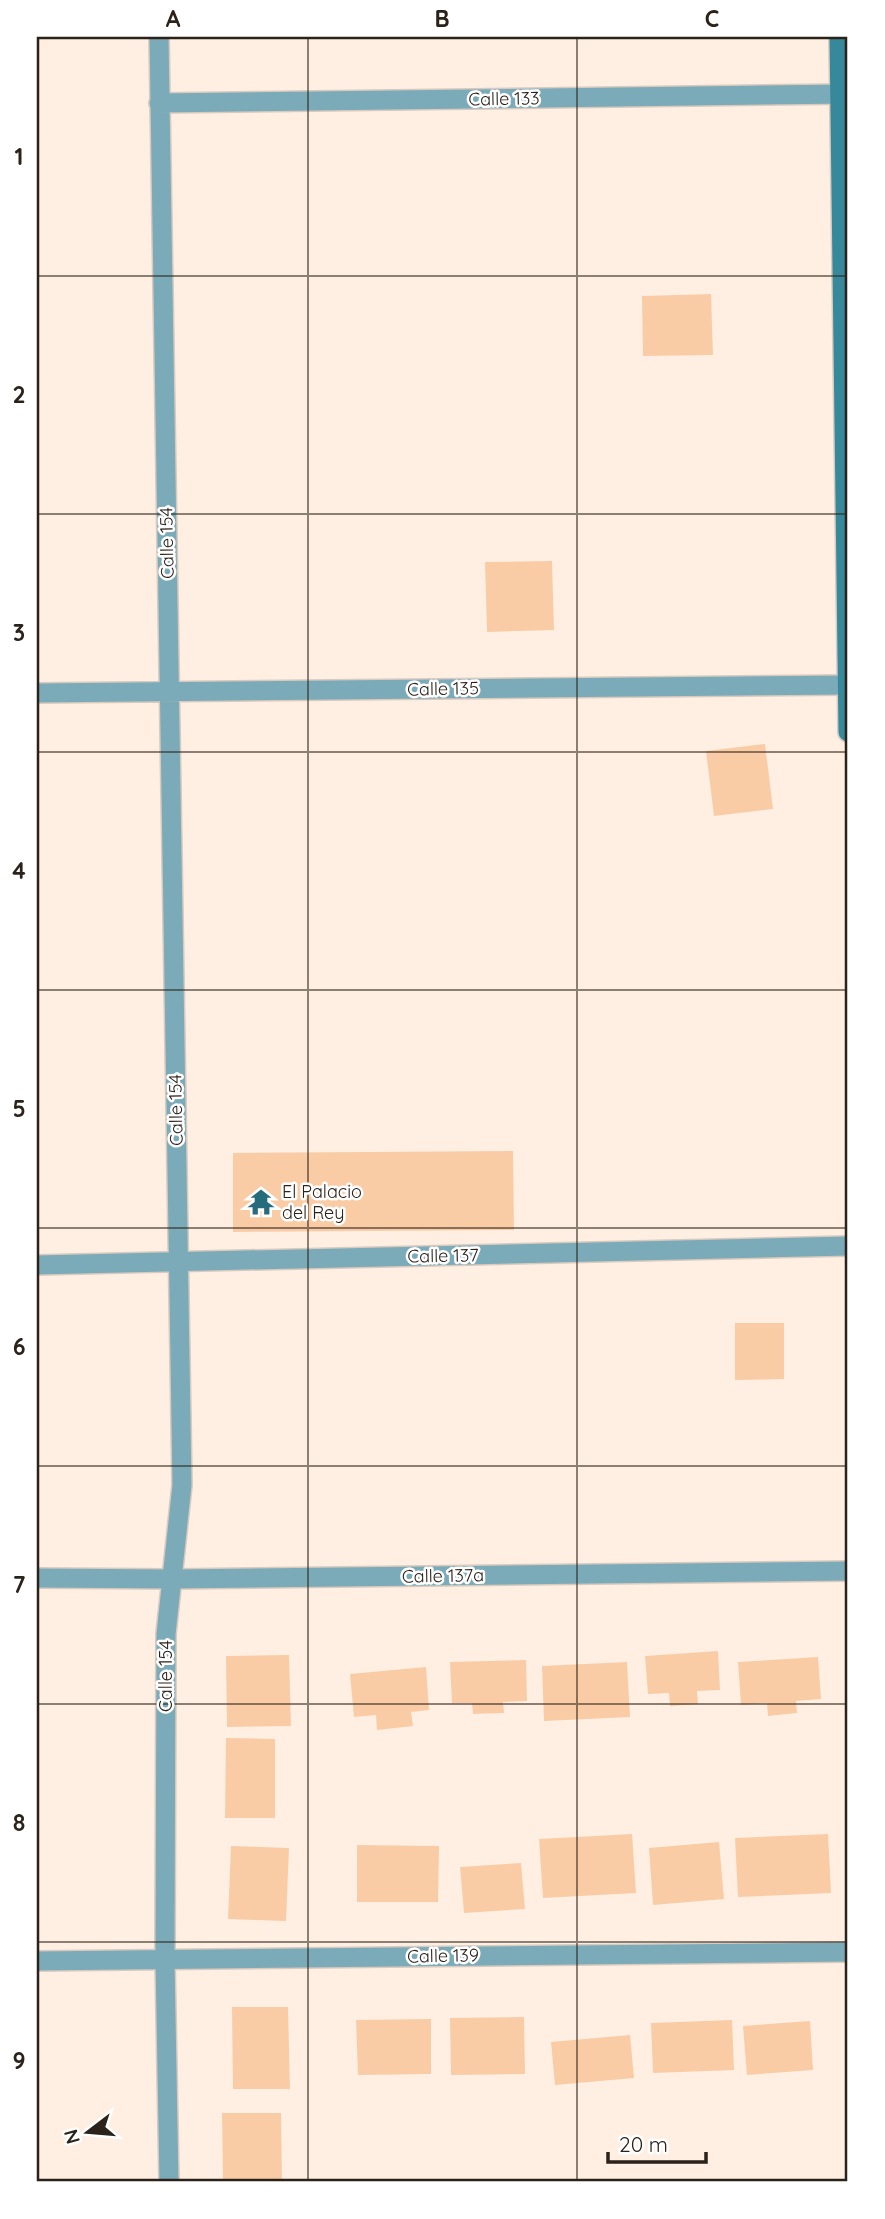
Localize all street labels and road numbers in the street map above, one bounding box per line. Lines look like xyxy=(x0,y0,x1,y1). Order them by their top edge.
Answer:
street label: Calle 133 xyxy=(468,86,540,111)
street label: Calle 154 xyxy=(154,507,179,579)
street label: Calle 135 xyxy=(407,676,479,701)
street label: Calle 154 xyxy=(163,1074,188,1146)
street label: Calle 137 xyxy=(407,1243,479,1268)
street label: Calle 137a xyxy=(402,1563,484,1588)
street label: Calle 154 xyxy=(154,1640,177,1712)
street label: Calle 139 xyxy=(407,1943,479,1968)

